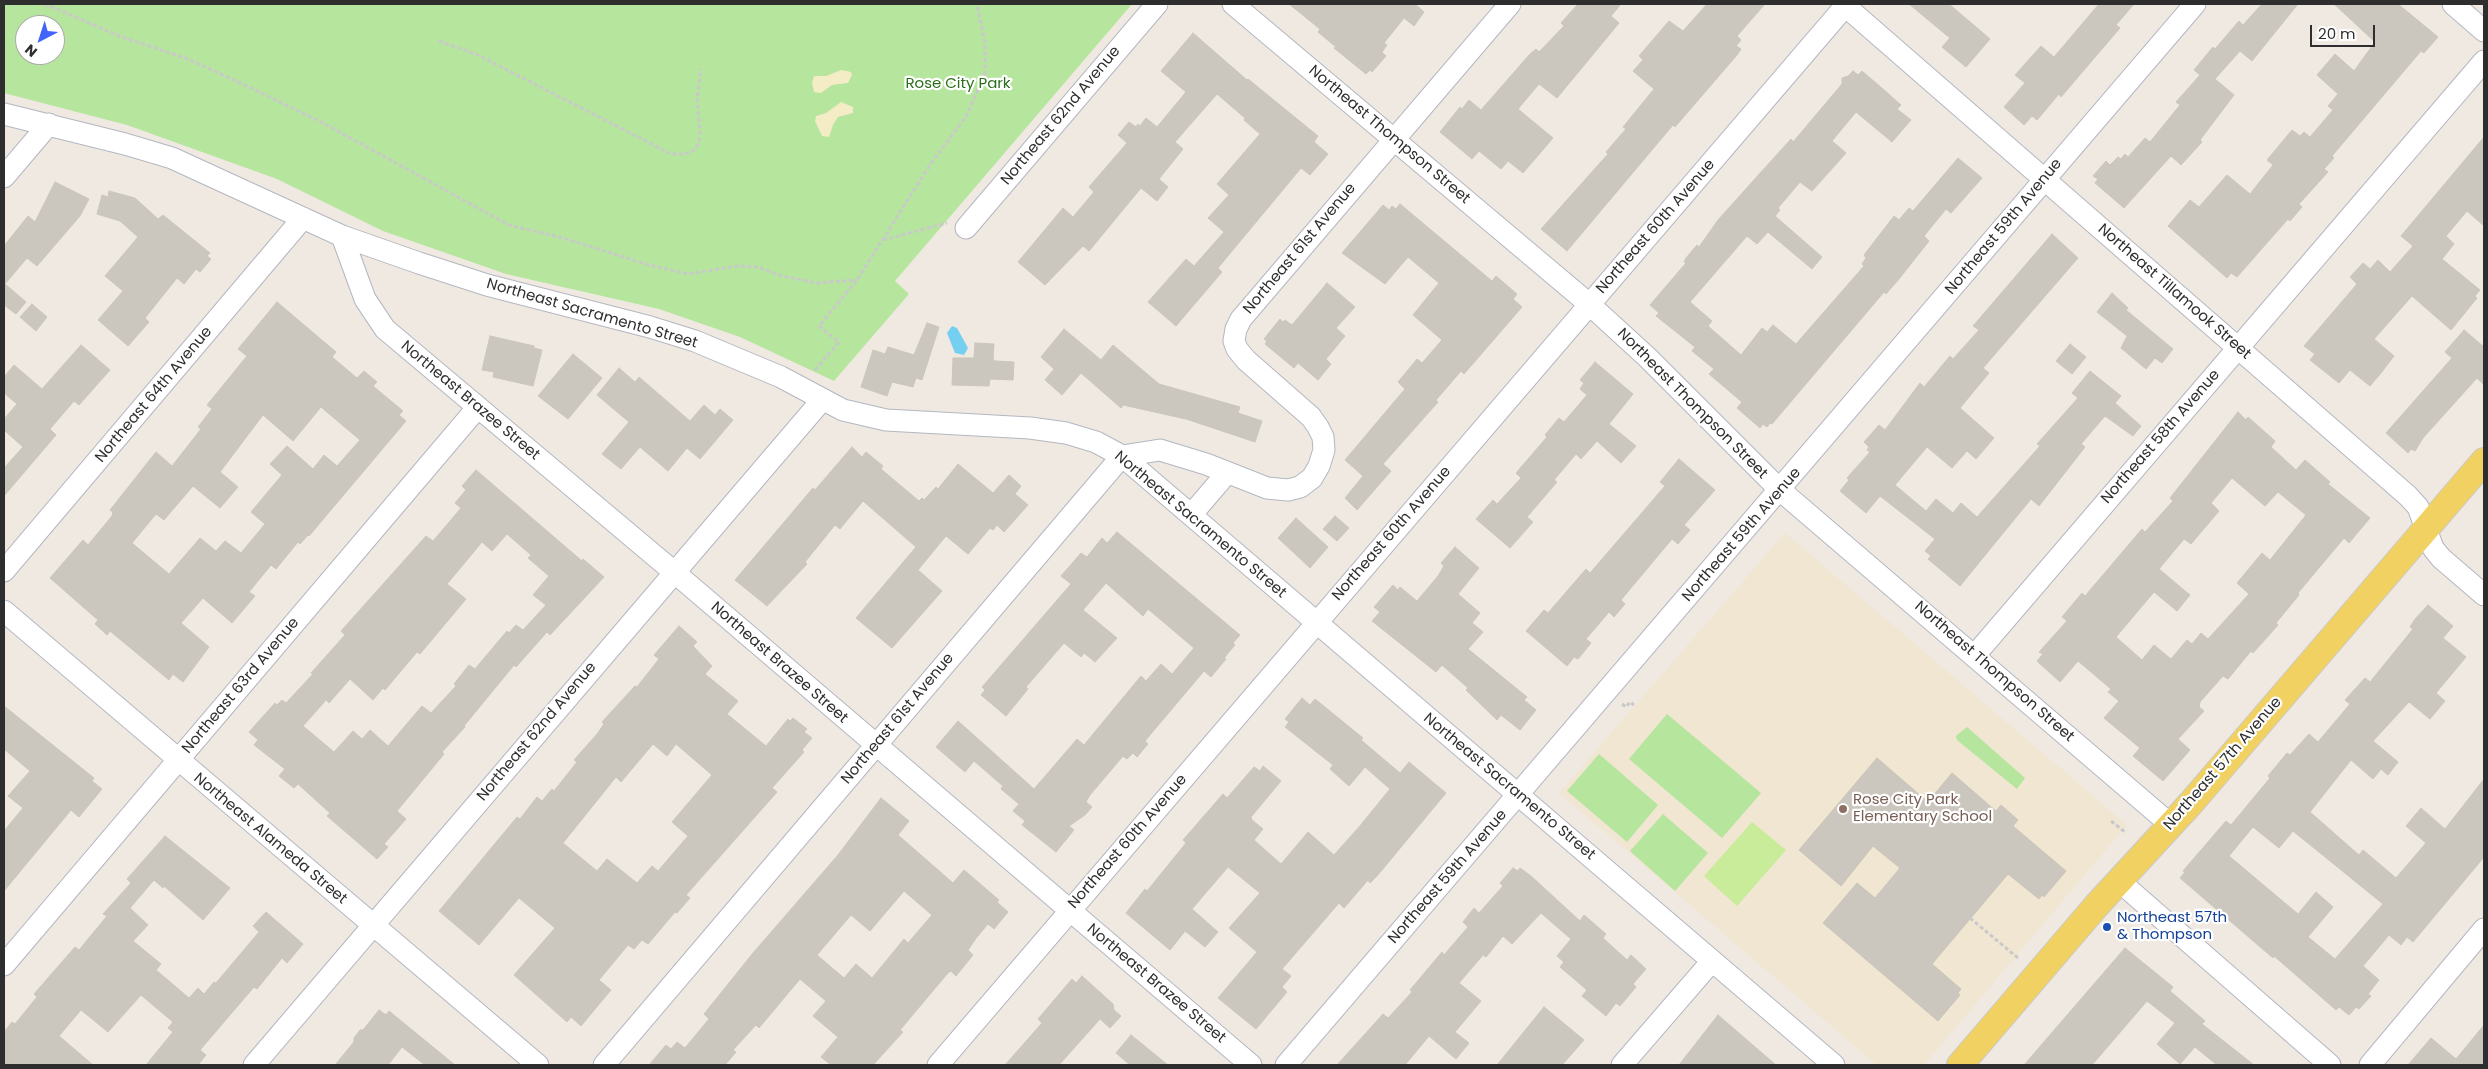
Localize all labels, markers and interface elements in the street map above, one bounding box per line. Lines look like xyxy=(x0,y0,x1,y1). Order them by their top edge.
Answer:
north arrow xyxy=(15,15,65,65)
scale bar xyxy=(2313,15,2378,47)
text: 20 m xyxy=(2318,23,2356,44)
text: N xyxy=(21,40,41,62)
street label: Northeast 62nd Avenue xyxy=(998,43,1124,189)
street label: Northeast Thompson Street xyxy=(1305,62,1473,208)
park label: Rose City Park xyxy=(905,75,1011,93)
street label: Northeast 59th Avenue xyxy=(1942,155,2066,299)
street label: Northeast 60th Avenue xyxy=(1593,156,1719,298)
street label: Northeast 61st Avenue xyxy=(1240,180,1360,318)
street label: Northeast Tillamook Street xyxy=(2094,221,2254,363)
street label: Northeast Sacramento Street xyxy=(484,275,700,353)
street label: Northeast 64th Avenue xyxy=(92,323,216,467)
street label: Northeast Thompson Street xyxy=(1613,325,1771,483)
street label: Northeast Brazee Street xyxy=(397,338,543,464)
street label: Northeast 58th Avenue xyxy=(2098,366,2224,508)
street label: Northeast Sacramento Street xyxy=(1110,448,1290,602)
street label: Northeast 60th Avenue xyxy=(1329,463,1455,605)
street label: Northeast 59th Avenue xyxy=(1679,464,1805,606)
street label: Northeast Thompson Street xyxy=(1911,598,2077,746)
street label: Northeast Brazee Street xyxy=(707,599,851,727)
street label: Northeast 63rd Avenue xyxy=(179,614,303,758)
street label: Northeast 61st Avenue xyxy=(838,650,958,788)
street label: Northeast 62nd Avenue xyxy=(474,659,600,805)
street label: Northeast 57th Avenue xyxy=(2160,694,2286,834)
street label: Northeast Sacramento Street xyxy=(1419,710,1599,864)
street label: Northeast Alameda Street xyxy=(190,770,350,908)
street label: Northeast 60th Avenue xyxy=(1065,771,1191,913)
place label: Rose City Park Elementary School xyxy=(1853,791,1992,826)
marker: Rose City Park Elementary School xyxy=(1837,803,1849,815)
street label: Northeast 59th Avenue xyxy=(1385,806,1511,948)
place label: Northeast 57th & Thompson xyxy=(2117,909,2227,944)
street label: Northeast Brazee Street xyxy=(1083,921,1229,1047)
marker: Northeast 57th & Thompson xyxy=(2101,921,2113,933)

